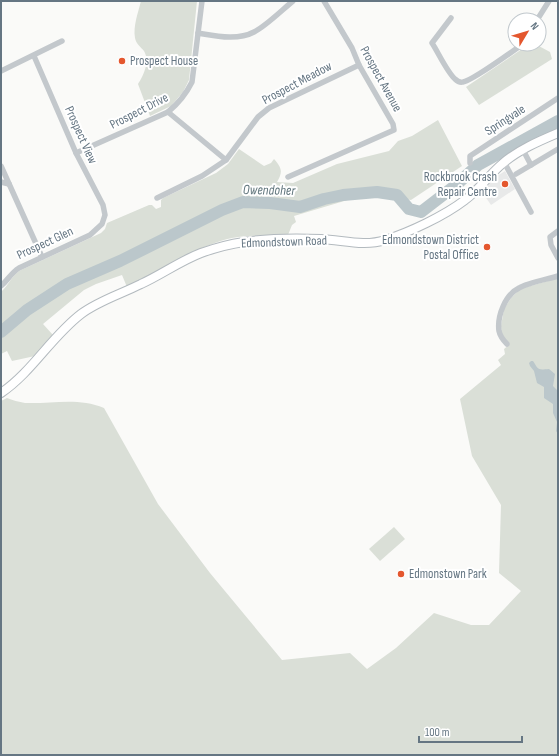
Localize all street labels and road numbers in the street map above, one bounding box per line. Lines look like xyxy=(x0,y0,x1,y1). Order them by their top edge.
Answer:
street label: Prospect Avenue xyxy=(356,43,406,115)
street label: Prospect Meadow xyxy=(259,58,335,108)
street label: Prospect Drive xyxy=(107,89,171,133)
street label: Springvale xyxy=(482,101,528,139)
street label: Prospect View xyxy=(61,104,101,167)
street label: Prospect Glen xyxy=(14,223,76,263)
street label: Edmondstown Road xyxy=(241,233,327,251)

